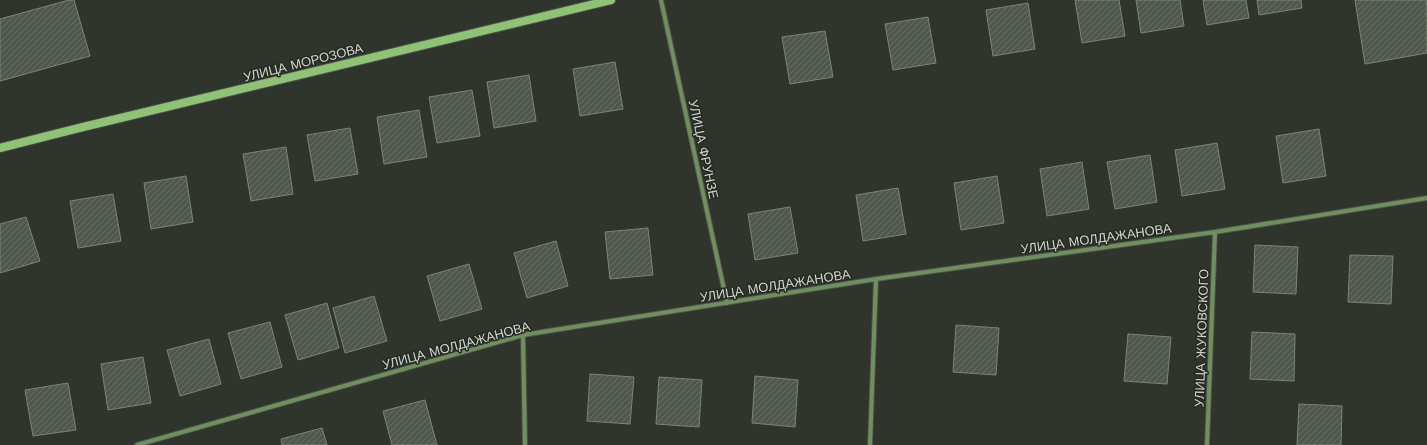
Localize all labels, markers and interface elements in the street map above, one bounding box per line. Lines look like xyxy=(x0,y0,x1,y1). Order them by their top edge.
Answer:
street label: УЛИЦА МОРОЗОВА xyxy=(242,40,365,85)
street label: УЛИЦА ФРУНЗЕ xyxy=(686,98,721,200)
street label: УЛИЦА МОЛДАЖАНОВА xyxy=(1020,220,1173,257)
street label: УЛИЦА МОЛДАЖАНОВА xyxy=(699,266,852,305)
street label: УЛИЦА ЖУКОВСКОГО xyxy=(1192,269,1211,407)
street label: УЛИЦА МОЛДАЖАНОВА xyxy=(381,318,532,372)

